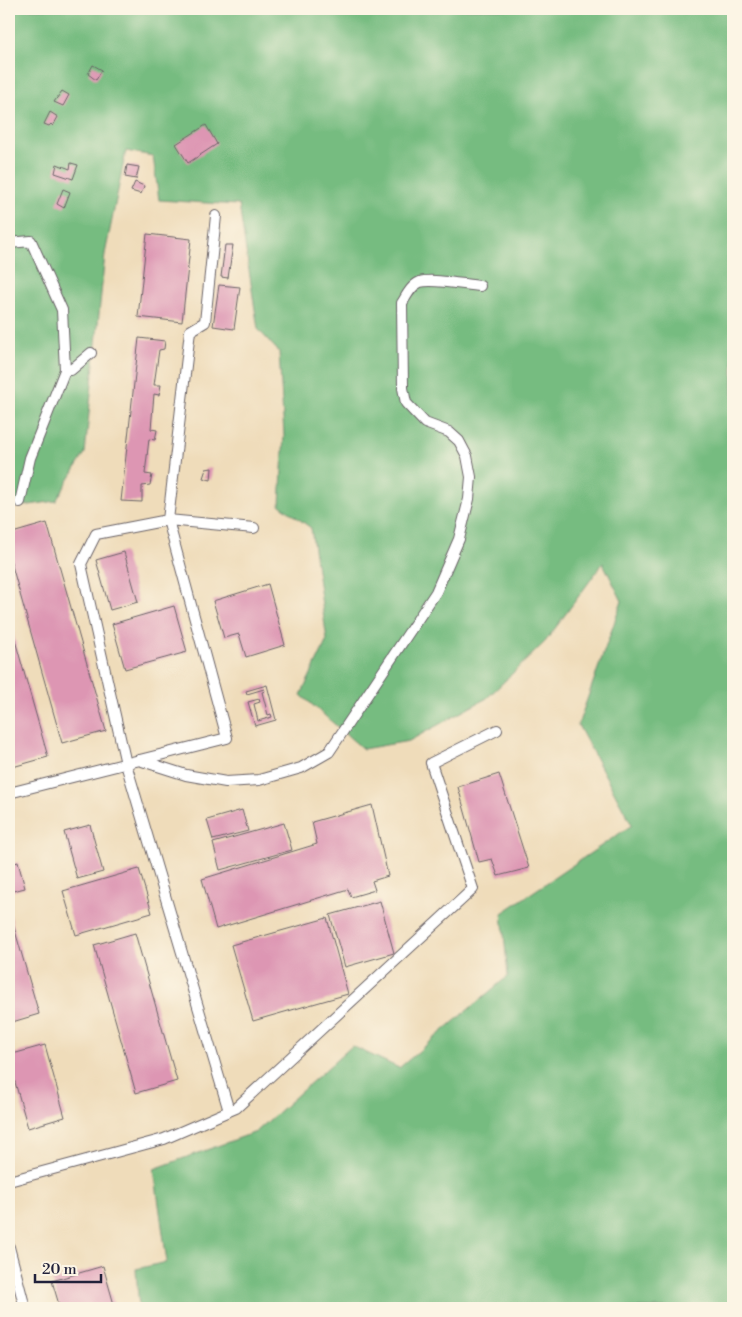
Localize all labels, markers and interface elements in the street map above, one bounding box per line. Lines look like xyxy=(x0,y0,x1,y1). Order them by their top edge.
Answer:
scale bar xyxy=(35,1252,101,1284)
text: 20 m xyxy=(42,1260,77,1279)

